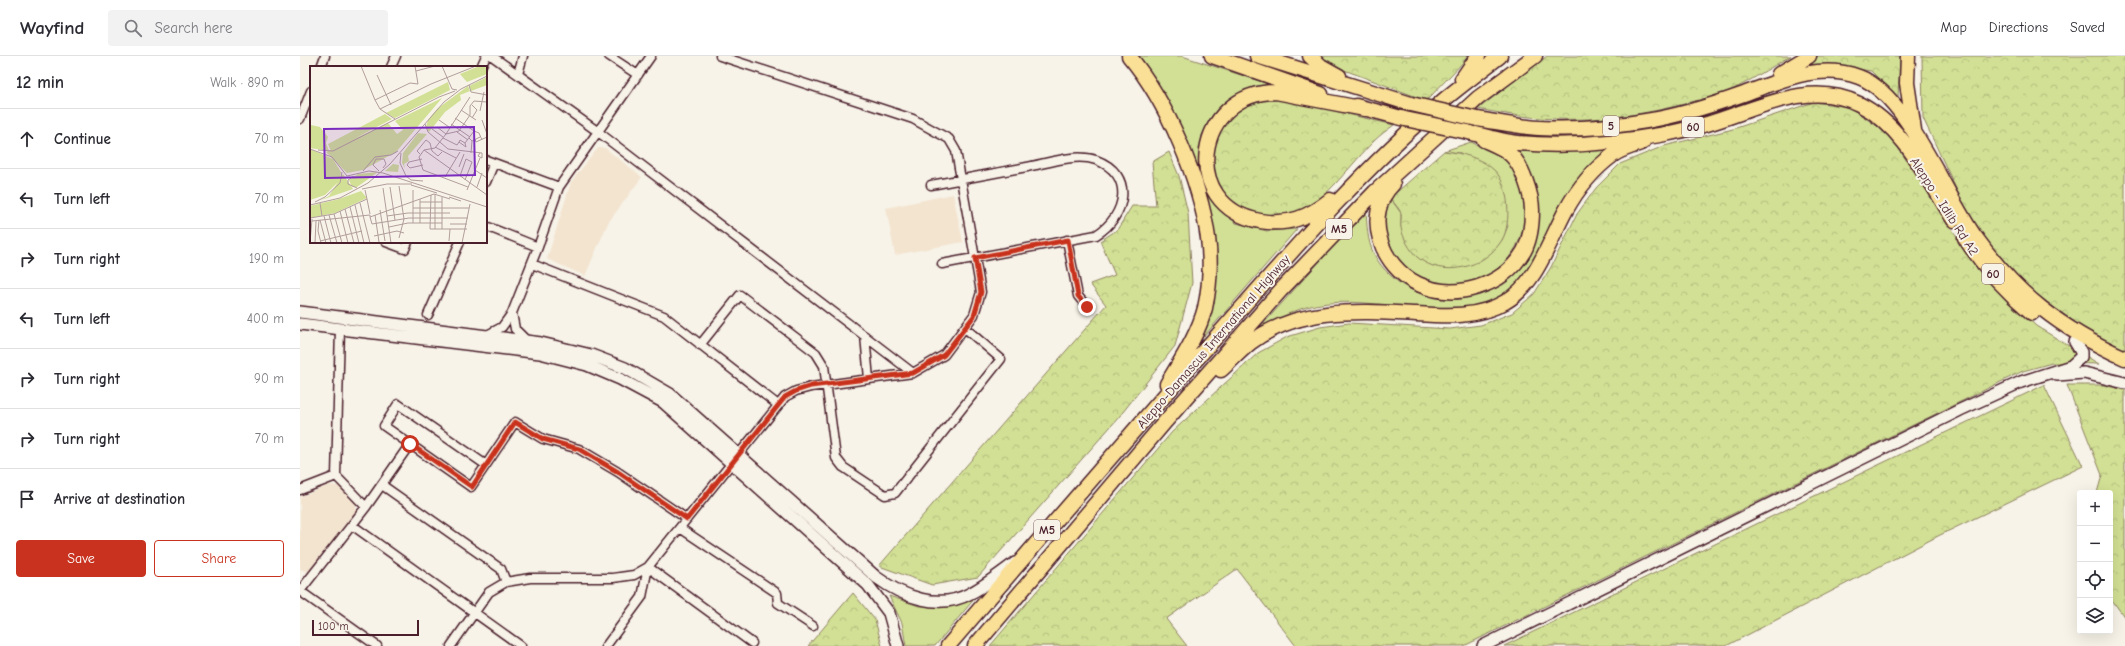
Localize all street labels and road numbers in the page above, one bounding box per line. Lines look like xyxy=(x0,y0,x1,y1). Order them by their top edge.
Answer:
road number: 5 xyxy=(1603,116,1619,136)
road number: 60 xyxy=(1682,117,1704,137)
street label: Aleppo - Idlib Rd A2 xyxy=(1907,154,1982,258)
road number: M5 xyxy=(1326,219,1352,239)
street label: Aleppo-Damascus International Highway xyxy=(1134,251,1293,431)
road number: 60 xyxy=(1982,264,2004,284)
road number: M5 xyxy=(1034,520,1060,540)

